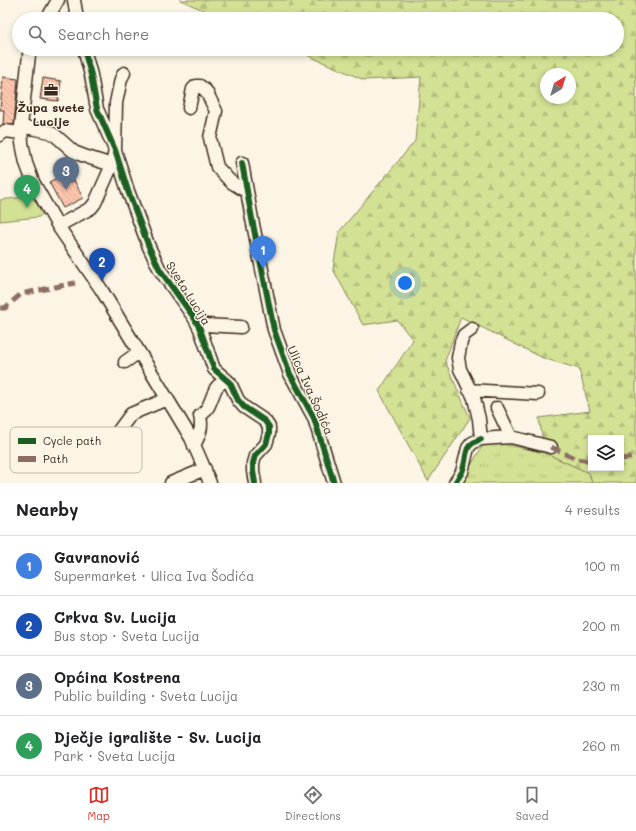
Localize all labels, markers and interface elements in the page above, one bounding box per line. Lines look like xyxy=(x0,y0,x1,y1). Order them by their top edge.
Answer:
search box xyxy=(12,12,624,56)
icon: search xyxy=(26,23,48,45)
text: Search here xyxy=(58,24,149,44)
north arrow xyxy=(540,68,576,104)
office icon: Župa svete Lucije xyxy=(43,82,59,98)
place label: Župa svete Lucije xyxy=(18,99,84,129)
pin: 3 xyxy=(53,157,79,190)
pin: 4 xyxy=(14,175,40,208)
pin: 1 xyxy=(250,236,276,269)
pin: 2 xyxy=(89,248,115,281)
street label: Sveta Lucija xyxy=(163,258,215,328)
your location xyxy=(395,273,415,293)
street label: Ulica Iva Šodića xyxy=(284,343,338,437)
legend xyxy=(10,427,142,473)
text: Cycle path xyxy=(43,433,101,448)
map controls xyxy=(588,435,624,471)
button: layers xyxy=(588,435,624,471)
text: Path xyxy=(43,451,68,466)
text: Nearby xyxy=(16,498,78,520)
text: 4 results xyxy=(565,501,620,518)
text: Gavranović xyxy=(54,547,140,567)
text: 1 xyxy=(26,557,32,574)
text: 100 m xyxy=(584,557,620,574)
text: Supermarket · Ulica Iva Šodića xyxy=(54,567,254,584)
text: Crkva Sv. Lucija xyxy=(54,607,177,627)
text: 2 xyxy=(25,617,33,634)
text: 200 m xyxy=(582,617,620,634)
text: Bus stop · Sveta Lucija xyxy=(54,627,200,644)
text: Općina Kostrena xyxy=(54,667,181,687)
text: 3 xyxy=(25,677,33,694)
text: 230 m xyxy=(583,677,620,694)
text: Public building · Sveta Lucija xyxy=(54,687,238,704)
text: Dječje igralište - Sv. Lucija xyxy=(54,727,262,747)
text: 4 xyxy=(25,737,33,754)
text: 260 m xyxy=(582,737,620,754)
text: Park · Sveta Lucija xyxy=(54,747,176,764)
tab: Map xyxy=(88,784,110,823)
tab: Directions xyxy=(285,784,341,823)
tab: Saved xyxy=(516,784,548,823)

